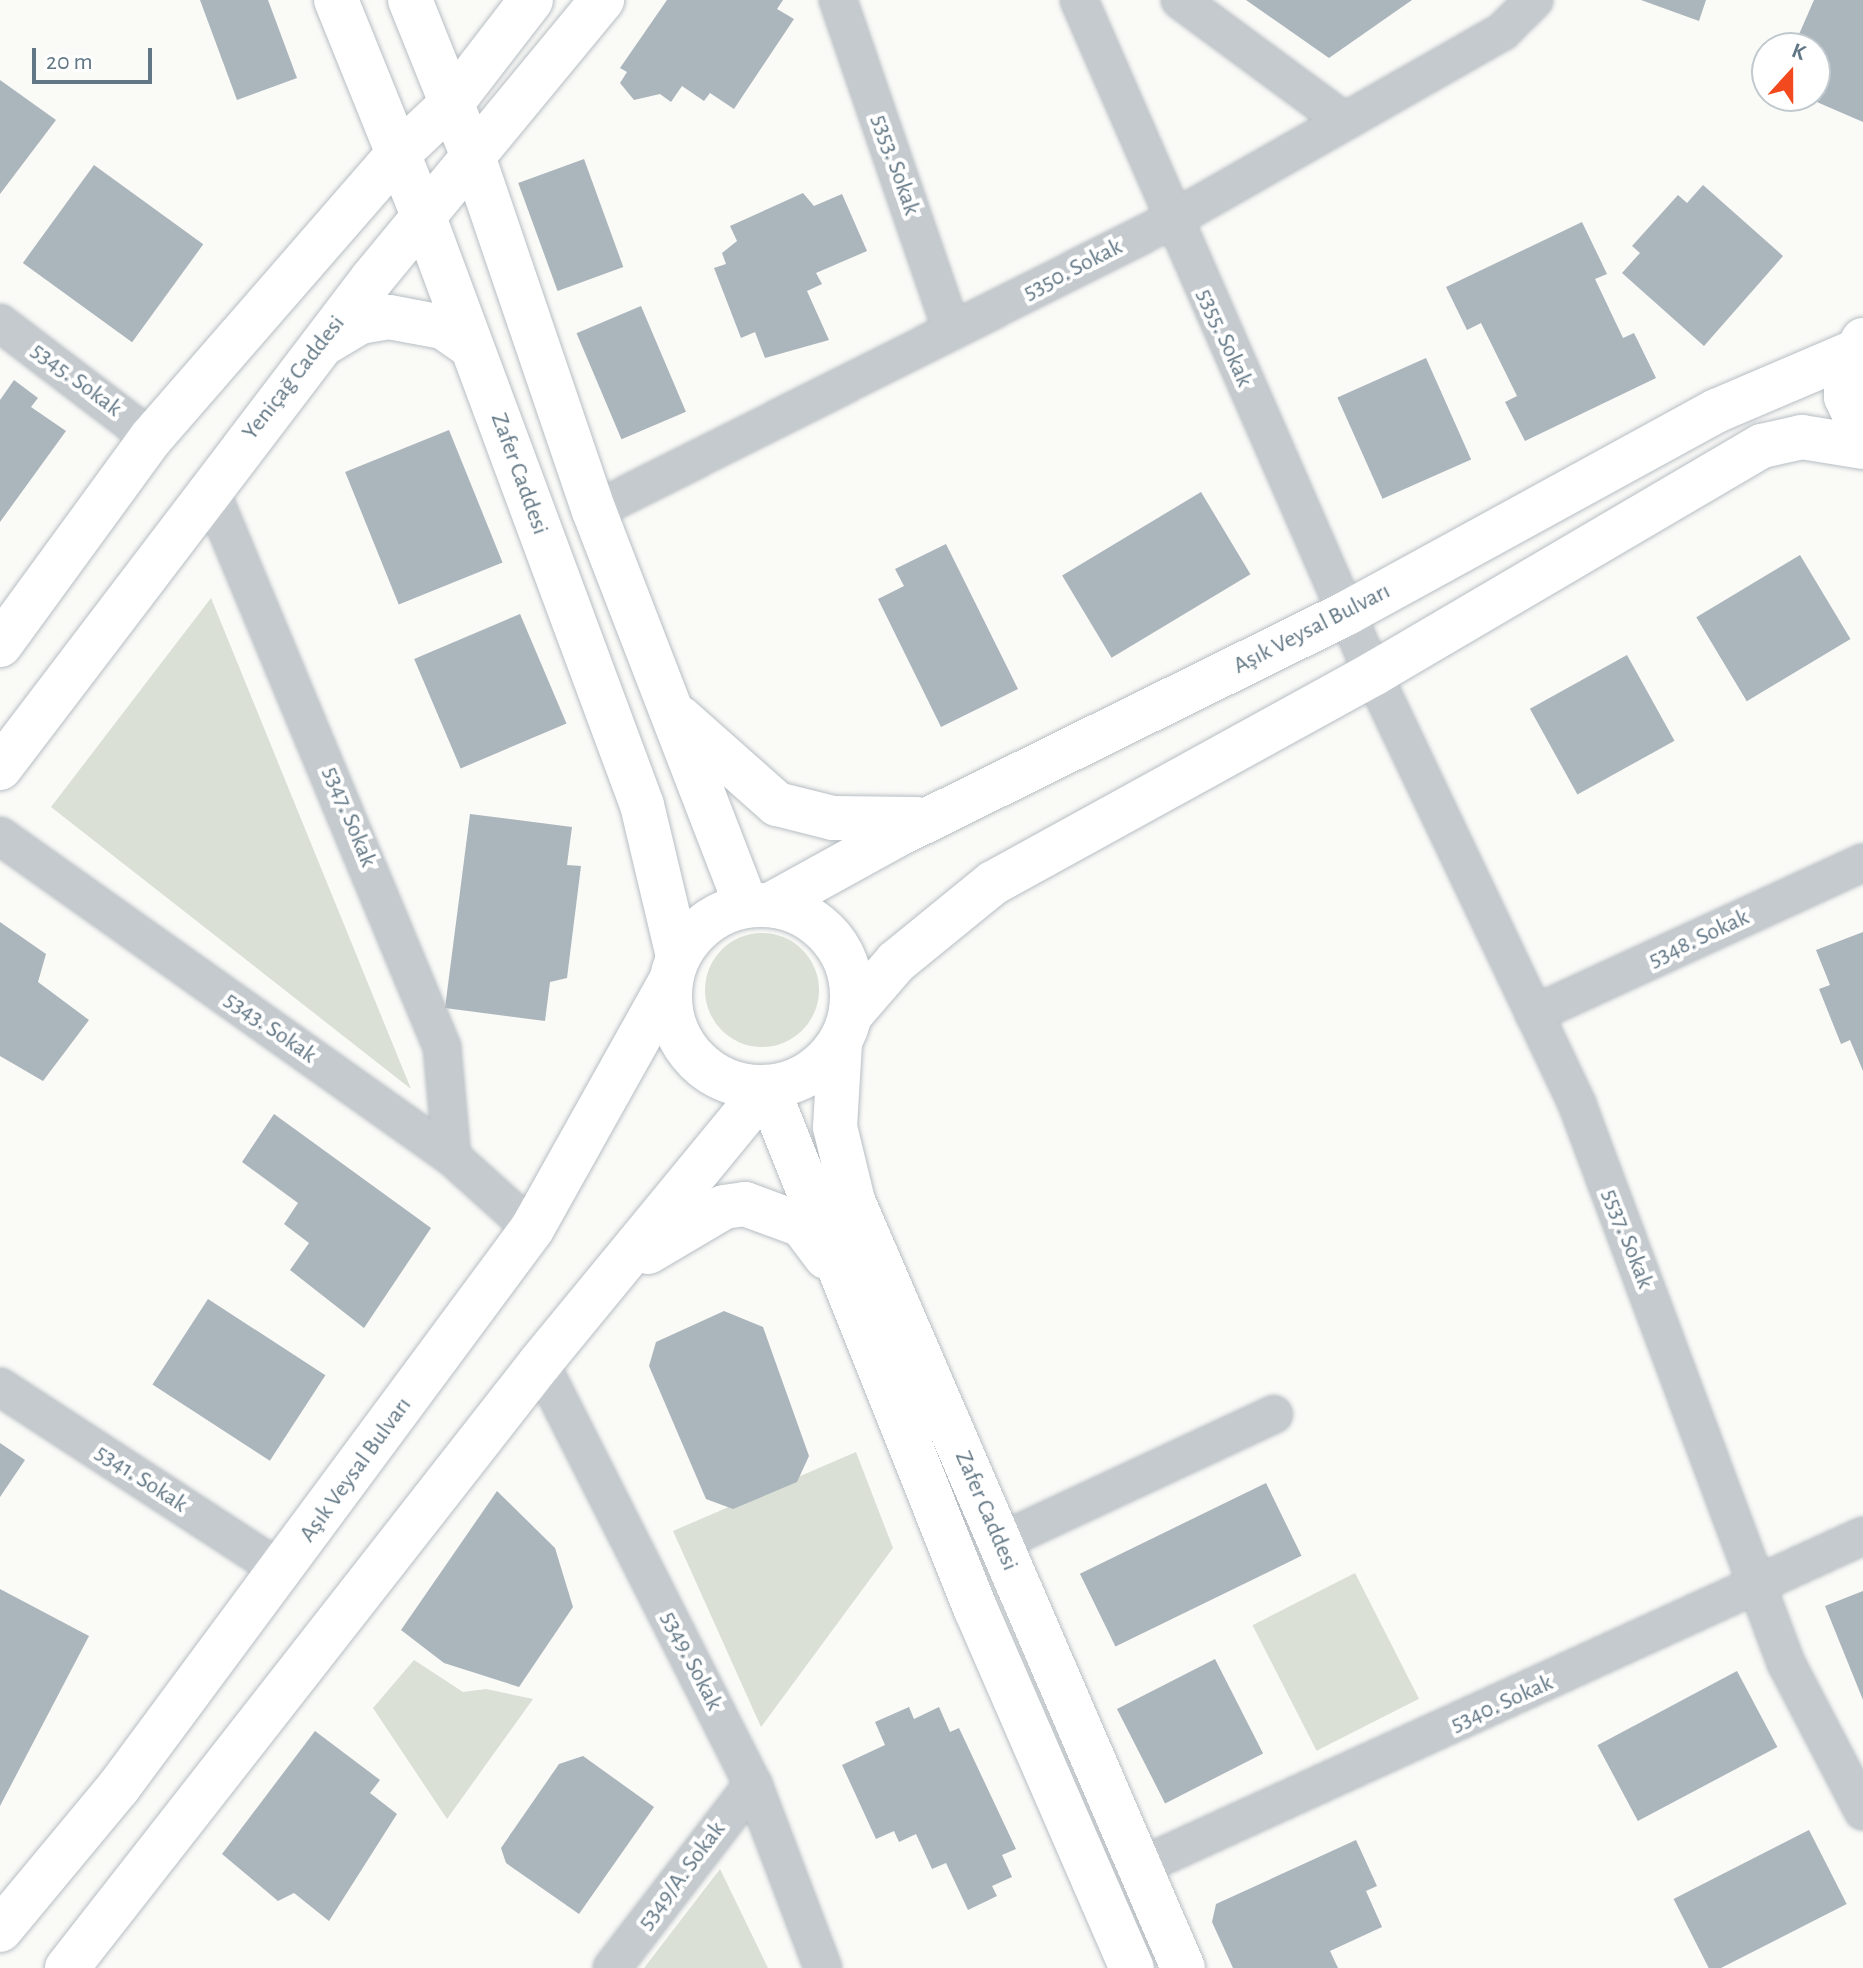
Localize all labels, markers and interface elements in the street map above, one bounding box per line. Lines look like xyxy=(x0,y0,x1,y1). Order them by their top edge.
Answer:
scale bar xyxy=(36,32,156,82)
north arrow xyxy=(1751,32,1831,112)
text: K xyxy=(1789,39,1809,64)
text: 20 m xyxy=(46,50,93,74)
street label: 5353. Sokak xyxy=(864,111,926,219)
street label: 5350. Sokak xyxy=(1019,233,1127,307)
street label: 5355. Sokak xyxy=(1190,284,1258,392)
street label: Yeniçağ Caddesi xyxy=(236,310,352,446)
street label: 5345. Sokak xyxy=(25,337,127,423)
street label: Zafer Caddesi xyxy=(484,409,554,539)
street label: Aşık Veysal Bulvarı xyxy=(1229,577,1395,681)
street label: 5347. Sokak xyxy=(316,762,382,872)
street label: 5348. Sokak xyxy=(1644,903,1754,975)
street label: 5343. Sokak xyxy=(218,986,322,1070)
street label: 5537. Sokak xyxy=(1595,1185,1659,1293)
street label: Aşık Veysal Bulvarı xyxy=(294,1392,418,1548)
street label: 5341. Sokak xyxy=(89,1439,193,1519)
street label: Zafer Caddesi xyxy=(948,1447,1024,1575)
street label: 5349. Sokak xyxy=(654,1607,728,1715)
street label: 5340. Sokak xyxy=(1446,1669,1558,1739)
street label: 5349/A. Sokak xyxy=(632,1816,732,1936)

